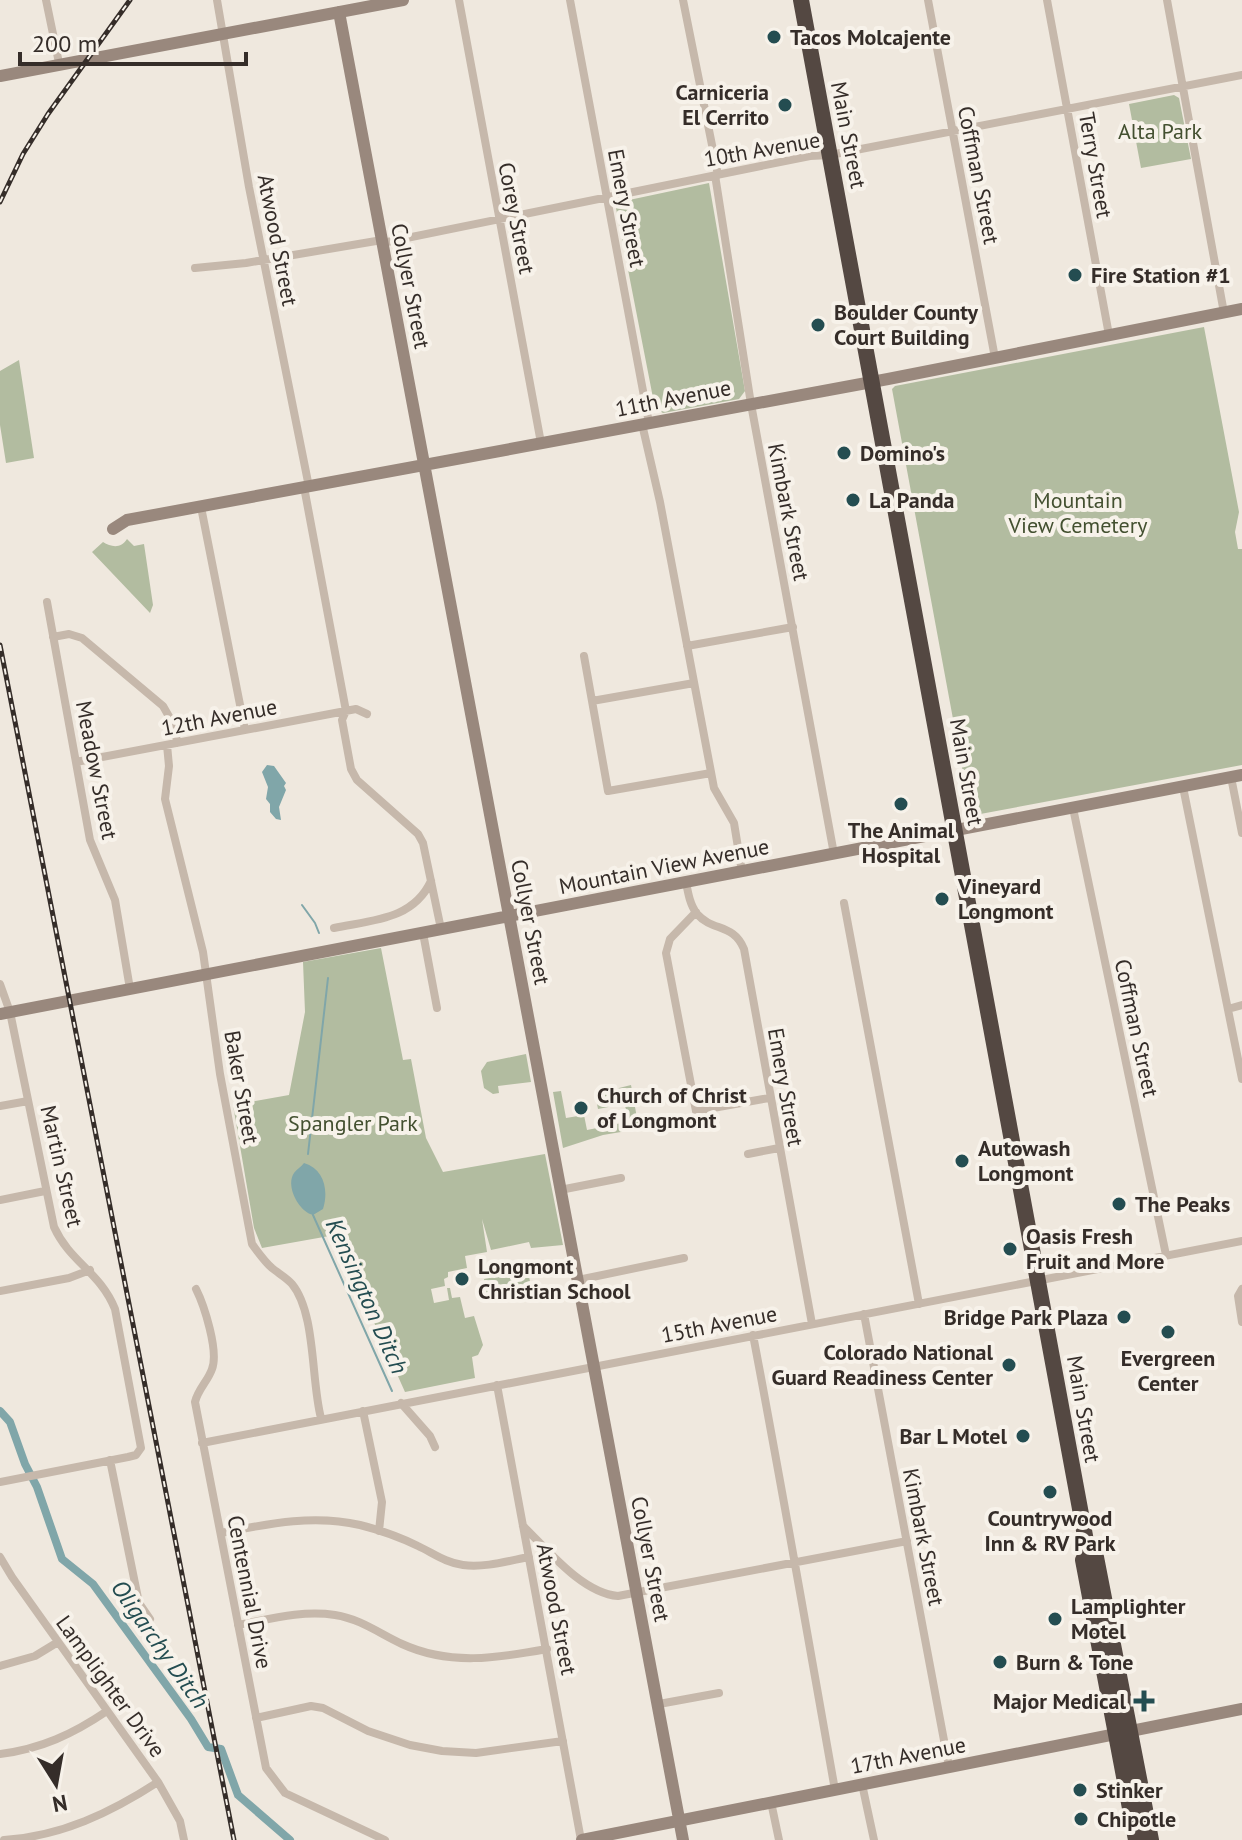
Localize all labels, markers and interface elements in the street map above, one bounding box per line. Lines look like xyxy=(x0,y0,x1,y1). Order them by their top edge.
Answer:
scale bar xyxy=(20,16,246,66)
place label: Tacos Molcajente xyxy=(790,23,951,51)
text: 200 m xyxy=(32,28,97,59)
marker: Tacos Molcajente xyxy=(765,28,783,46)
place label: Carniceria El Cerrito xyxy=(676,78,769,131)
street label: Main Street xyxy=(825,79,873,191)
marker: Carniceria El Cerrito xyxy=(776,96,794,114)
street label: Coffman Street xyxy=(952,103,1006,247)
street label: Terry Street xyxy=(1073,110,1119,221)
park label: Alta Park xyxy=(1118,117,1202,145)
street label: 10th Avenue xyxy=(702,125,822,173)
street label: Emery Street xyxy=(602,147,652,270)
street label: Corey Street xyxy=(492,160,542,277)
street label: Atwood Street xyxy=(252,172,305,309)
street label: Collyer Street xyxy=(385,221,437,352)
place label: Fire Station #1 xyxy=(1091,261,1231,289)
marker: Fire Station #1 xyxy=(1066,266,1084,284)
place label: Boulder County Court Building xyxy=(834,298,978,351)
marker: Boulder County Court Building xyxy=(809,316,827,334)
street label: 11th Avenue xyxy=(613,373,733,423)
place label: Domino's xyxy=(860,439,945,467)
street label: Kimbark Street xyxy=(762,441,816,584)
marker: Domino's xyxy=(835,444,853,462)
place label: La Panda xyxy=(869,486,954,514)
park label: Mountain View Cemetery xyxy=(1008,486,1148,539)
marker: La Panda xyxy=(844,491,862,509)
street label: 12th Avenue xyxy=(159,692,279,742)
street label: Meadow Street xyxy=(70,698,124,842)
street label: Main Street xyxy=(944,716,990,828)
marker: The Animal Hospital xyxy=(892,795,910,813)
place label: The Animal Hospital xyxy=(848,816,955,869)
street label: Mountain View Avenue xyxy=(557,832,771,900)
street label: Collyer Street xyxy=(505,857,557,988)
place label: Vineyard Longmont xyxy=(957,872,1054,925)
marker: Vineyard Longmont xyxy=(933,890,951,908)
street label: Coffman Street xyxy=(1109,957,1165,1100)
street label: Emery Street xyxy=(762,1026,810,1149)
street label: Baker Street xyxy=(218,1028,266,1146)
place label: Church of Christ of Longmont xyxy=(597,1081,747,1134)
marker: Church of Christ of Longmont xyxy=(572,1099,590,1117)
street label: Martin Street xyxy=(34,1102,90,1230)
park label: Spangler Park xyxy=(288,1109,418,1137)
place label: Autowash Longmont xyxy=(978,1134,1074,1187)
marker: Autowash Longmont xyxy=(953,1152,971,1170)
place label: The Peaks xyxy=(1135,1190,1230,1218)
marker: The Peaks xyxy=(1110,1195,1128,1213)
water label: Kensington Ditch xyxy=(319,1213,415,1379)
place label: Oasis Fresh Fruit and More xyxy=(1026,1222,1165,1275)
marker: Oasis Fresh Fruit and More xyxy=(1001,1240,1019,1258)
place label: Longmont Christian School xyxy=(478,1252,631,1305)
marker: Longmont Christian School xyxy=(453,1270,471,1288)
street label: 15th Avenue xyxy=(659,1299,779,1349)
place label: Bridge Park Plaza xyxy=(944,1303,1108,1331)
marker: Bridge Park Plaza xyxy=(1115,1308,1133,1326)
marker: Evergreen Center xyxy=(1159,1323,1177,1341)
place label: Colorado National Guard Readiness Center xyxy=(772,1338,994,1391)
place label: Evergreen Center xyxy=(1121,1344,1215,1397)
street label: Main Street xyxy=(1061,1353,1107,1465)
marker: Colorado National Guard Readiness Center xyxy=(1000,1356,1018,1374)
place label: Bar L Motel xyxy=(899,1422,1008,1450)
marker: Bar L Motel xyxy=(1014,1427,1032,1445)
street label: Kimbark Street xyxy=(897,1466,951,1609)
marker: Countrywood Inn & RV Park xyxy=(1041,1483,1059,1501)
street label: Collyer Street xyxy=(625,1494,677,1625)
place label: Countrywood Inn & RV Park xyxy=(984,1504,1116,1557)
street label: Centennial Drive xyxy=(221,1513,279,1671)
street label: Atwood Street xyxy=(531,1541,584,1678)
water label: Oligarchy Ditch xyxy=(104,1573,216,1715)
place label: Lamplighter Motel xyxy=(1071,1592,1186,1645)
street label: Lamplighter Drive xyxy=(50,1609,172,1763)
marker: Lamplighter Motel xyxy=(1046,1610,1064,1628)
place label: Burn & Tone xyxy=(1016,1648,1133,1676)
marker: Burn & Tone xyxy=(991,1653,1009,1671)
place label: Major Medical xyxy=(993,1687,1127,1715)
marker: Major Medical xyxy=(1133,1690,1155,1712)
street label: 17th Avenue xyxy=(848,1730,968,1780)
north arrow xyxy=(16,1744,96,1824)
place label: Stinker xyxy=(1096,1776,1163,1804)
marker: Stinker xyxy=(1071,1781,1089,1799)
text: N xyxy=(50,1789,70,1819)
place label: Chipotle xyxy=(1097,1805,1176,1833)
marker: Chipotle xyxy=(1072,1810,1090,1828)

